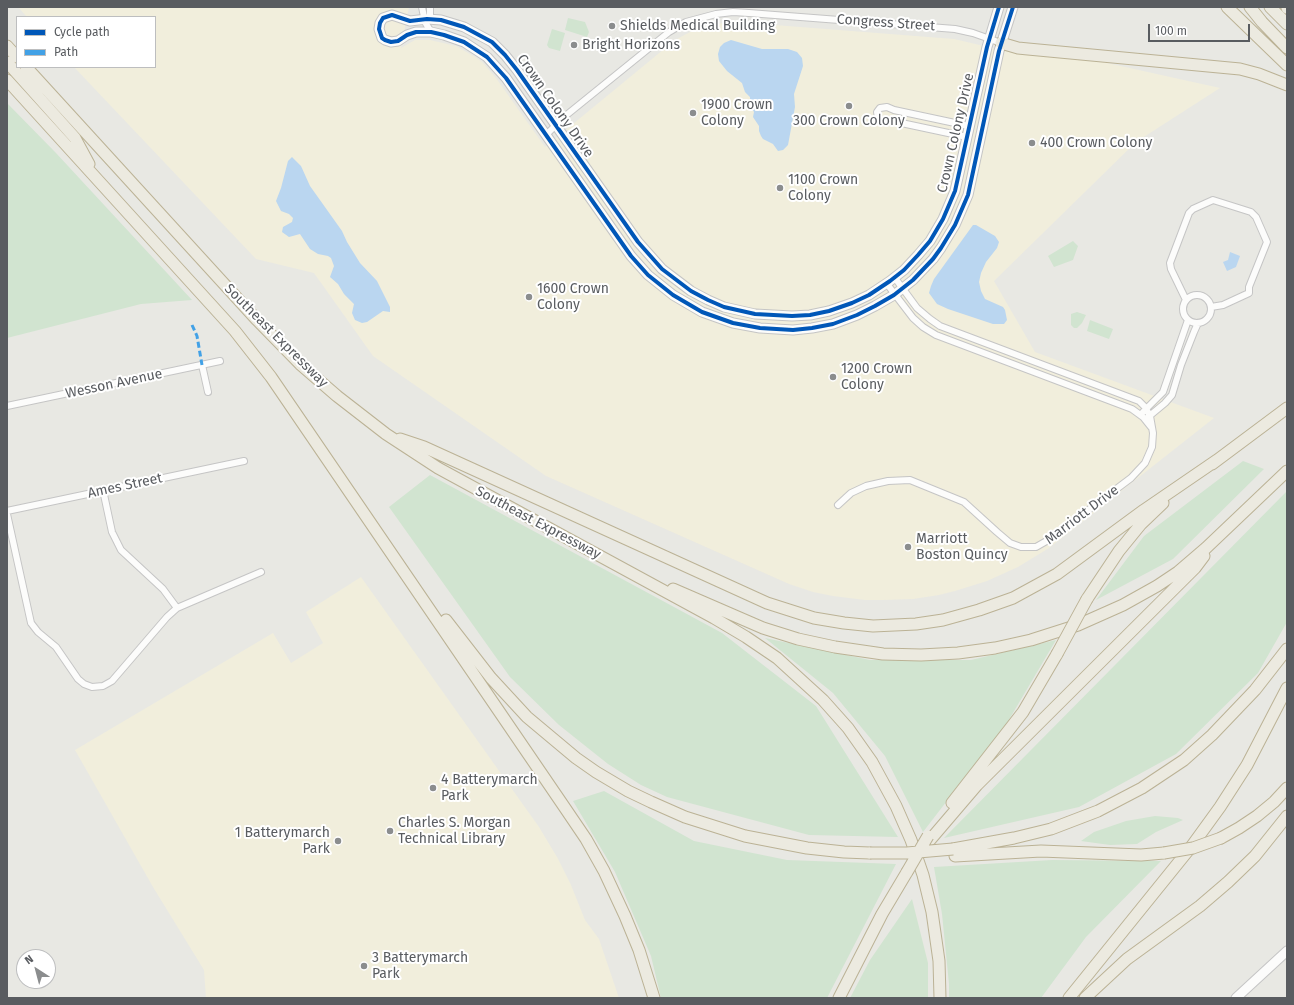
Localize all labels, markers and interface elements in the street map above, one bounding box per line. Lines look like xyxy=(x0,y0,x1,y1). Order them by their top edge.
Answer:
street label: Congress Street xyxy=(836,11,936,35)
legend xyxy=(16,16,156,68)
scale bar xyxy=(1150,16,1252,42)
place label: Shields Medical Building xyxy=(620,18,775,34)
marker: Shields Medical Building xyxy=(607,21,617,31)
text: 100 m xyxy=(1155,24,1187,38)
text: Cycle path xyxy=(54,25,110,39)
place label: Bright Horizons xyxy=(582,37,680,53)
marker: Bright Horizons xyxy=(569,40,579,50)
text: Path xyxy=(54,45,78,59)
street label: Crown Colony Drive xyxy=(513,51,597,161)
street label: Crown Colony Drive xyxy=(934,72,978,194)
place label: 1900 Crown Colony xyxy=(701,97,773,130)
marker: 300 Crown Colony xyxy=(844,101,854,111)
marker: 1900 Crown Colony xyxy=(688,108,698,118)
place label: 300 Crown Colony xyxy=(793,113,905,129)
place label: 400 Crown Colony xyxy=(1040,135,1152,151)
marker: 400 Crown Colony xyxy=(1027,138,1037,148)
place label: 1100 Crown Colony xyxy=(788,172,858,204)
marker: 1100 Crown Colony xyxy=(775,183,785,193)
street label: Southeast Expressway xyxy=(221,281,331,391)
place label: 1600 Crown Colony xyxy=(537,281,609,314)
marker: 1600 Crown Colony xyxy=(524,292,534,302)
place label: 1200 Crown Colony xyxy=(841,361,912,394)
street label: Wesson Avenue xyxy=(64,366,164,402)
marker: 1200 Crown Colony xyxy=(828,372,838,382)
street label: Ames Street xyxy=(86,470,164,502)
street label: Marriott Drive xyxy=(1042,482,1122,548)
street label: Southeast Expressway xyxy=(472,483,604,563)
place label: Marriott Boston Quincy xyxy=(916,531,1008,564)
marker: Marriott Boston Quincy xyxy=(903,542,913,552)
place label: 4 Batterymarch Park xyxy=(441,772,538,804)
marker: 4 Batterymarch Park xyxy=(428,783,438,793)
place label: Charles S. Morgan Technical Library xyxy=(398,815,511,848)
place label: 1 Batterymarch Park xyxy=(235,825,330,858)
marker: Charles S. Morgan Technical Library xyxy=(385,826,395,836)
marker: 1 Batterymarch Park xyxy=(333,836,343,846)
north arrow xyxy=(16,949,56,989)
place label: 3 Batterymarch Park xyxy=(372,950,468,982)
text: N xyxy=(22,952,36,967)
marker: 3 Batterymarch Park xyxy=(359,961,369,971)

